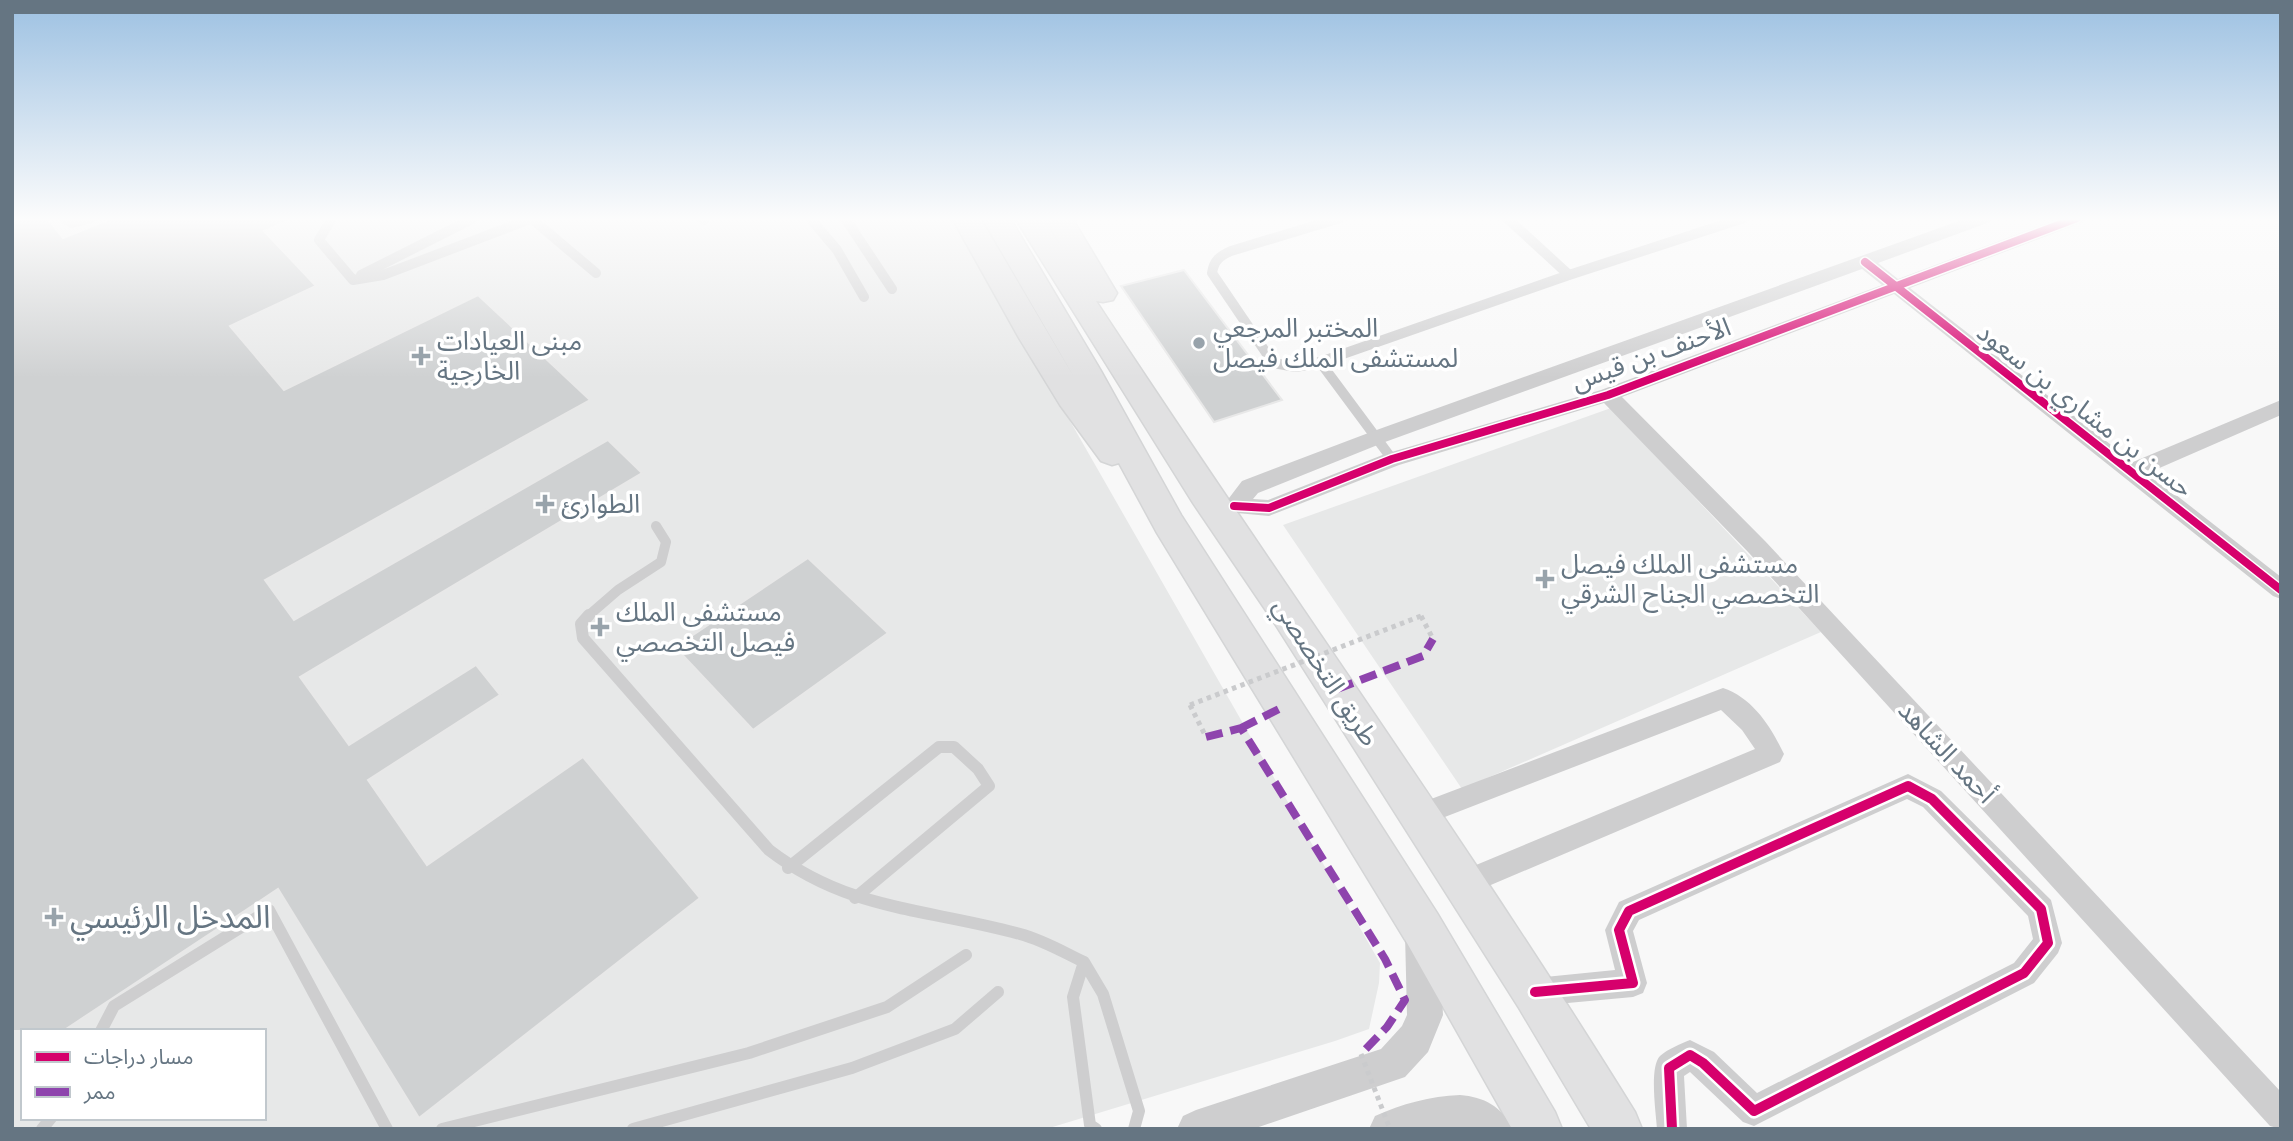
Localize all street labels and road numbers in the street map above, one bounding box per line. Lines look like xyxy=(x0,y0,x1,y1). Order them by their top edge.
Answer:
street label: الأحنف بن قيس xyxy=(1567,310,1735,398)
street label: حسن بن مشاري بن سعود xyxy=(1968,316,2199,507)
street label: طريق التخصصي xyxy=(1263,592,1386,754)
street label: أحمد الشاهد xyxy=(1892,694,2003,810)

